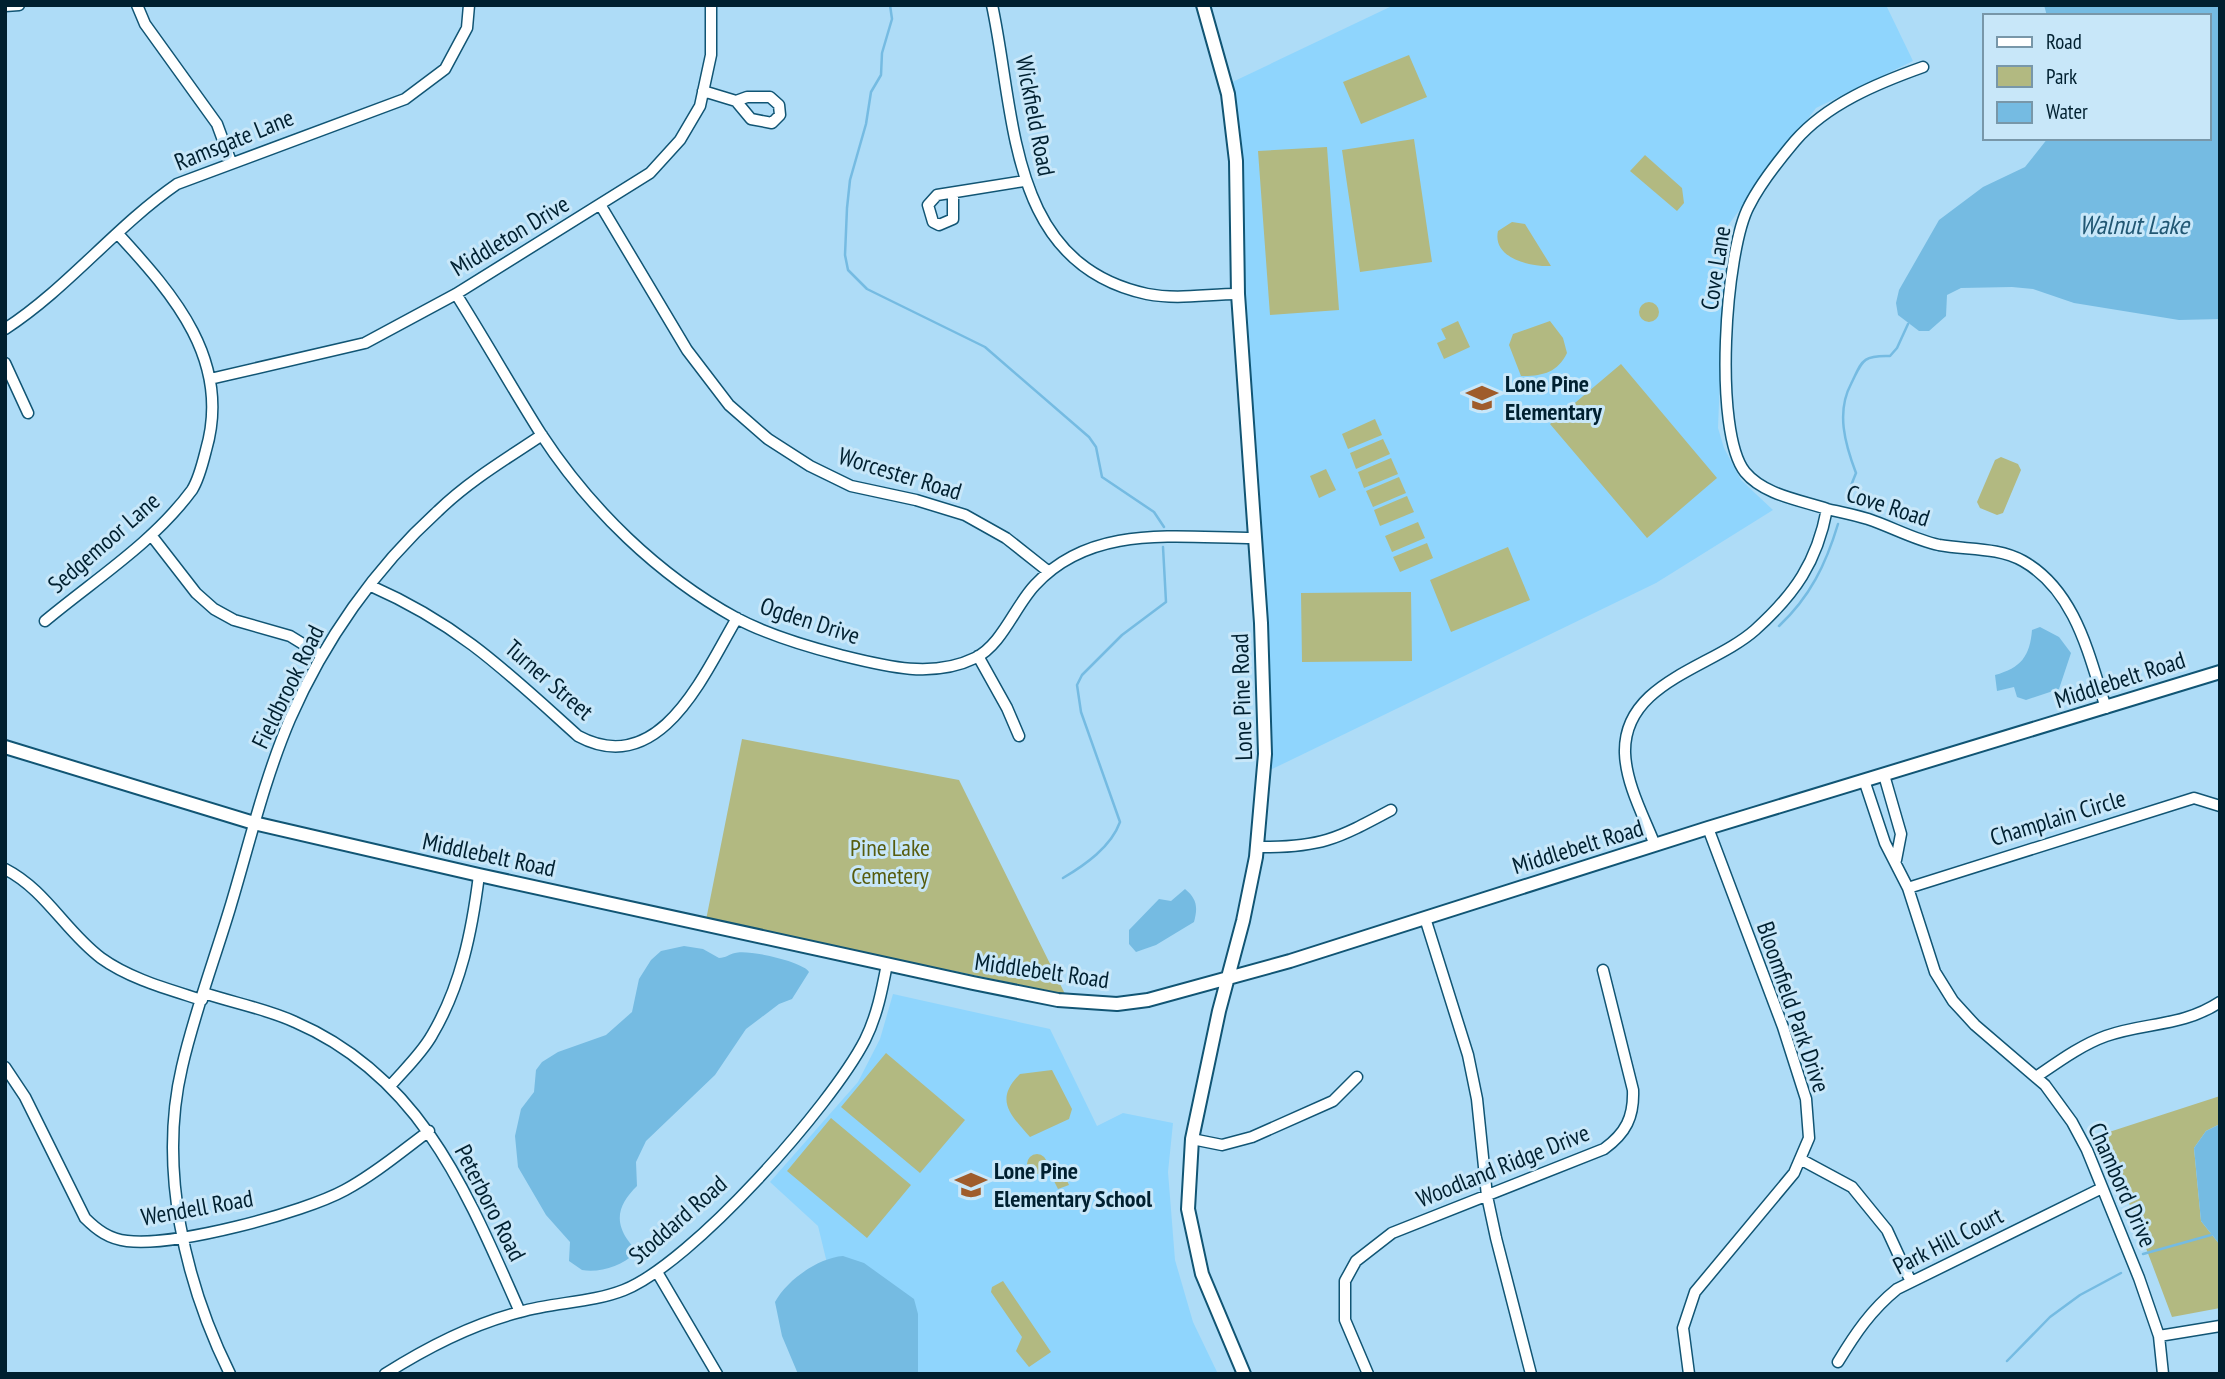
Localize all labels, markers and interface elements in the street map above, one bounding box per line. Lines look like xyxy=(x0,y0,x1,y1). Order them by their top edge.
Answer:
legend xyxy=(1983,14,2211,140)
text: Road xyxy=(2046,28,2082,55)
street label: Wickfield Road xyxy=(1009,53,1062,179)
text: Park xyxy=(2046,63,2077,90)
text: Water xyxy=(2046,98,2088,125)
street label: Ramsgate Lane xyxy=(170,102,298,177)
street label: Middleton Drive xyxy=(445,188,575,283)
water label: Walnut Lake xyxy=(2079,208,2191,241)
street label: Cove Lane xyxy=(1694,224,1737,312)
place label: Lone Pine Elementary xyxy=(1505,368,1602,427)
school or university icon: Lone Pine Elementary xyxy=(1465,381,1499,415)
street label: Worcester Road xyxy=(835,440,966,507)
street label: Cove Road xyxy=(1843,478,1934,534)
street label: Sedgemoor Lane xyxy=(41,485,166,600)
street label: Ogden Drive xyxy=(756,590,864,651)
street label: Fieldbrook Road xyxy=(244,620,331,754)
street label: Turner Street xyxy=(499,633,600,727)
street label: Lone Pine Road xyxy=(1224,633,1259,761)
street label: Middlebelt Road xyxy=(2051,644,2189,715)
street label: Champlain Circle xyxy=(1986,782,2129,853)
street label: Middlebelt Road xyxy=(1509,812,1647,881)
street label: Middlebelt Road xyxy=(420,825,559,884)
park label: Pine Lake Cemetery xyxy=(850,832,930,891)
street label: Bloomfield Park Drive xyxy=(1750,917,1837,1096)
street label: Middlebelt Road xyxy=(973,946,1111,995)
street label: Woodland Ridge Drive xyxy=(1412,1117,1594,1214)
street label: Chambord Drive xyxy=(2081,1118,2164,1252)
street label: Peterboro Road xyxy=(448,1139,533,1266)
place label: Lone Pine Elementary School xyxy=(994,1155,1152,1214)
street label: Stoddard Road xyxy=(622,1168,733,1271)
school or university icon: Lone Pine Elementary School xyxy=(954,1168,988,1202)
street label: Wendell Road xyxy=(138,1182,255,1233)
street label: Park Hill Court xyxy=(1888,1199,2008,1281)

